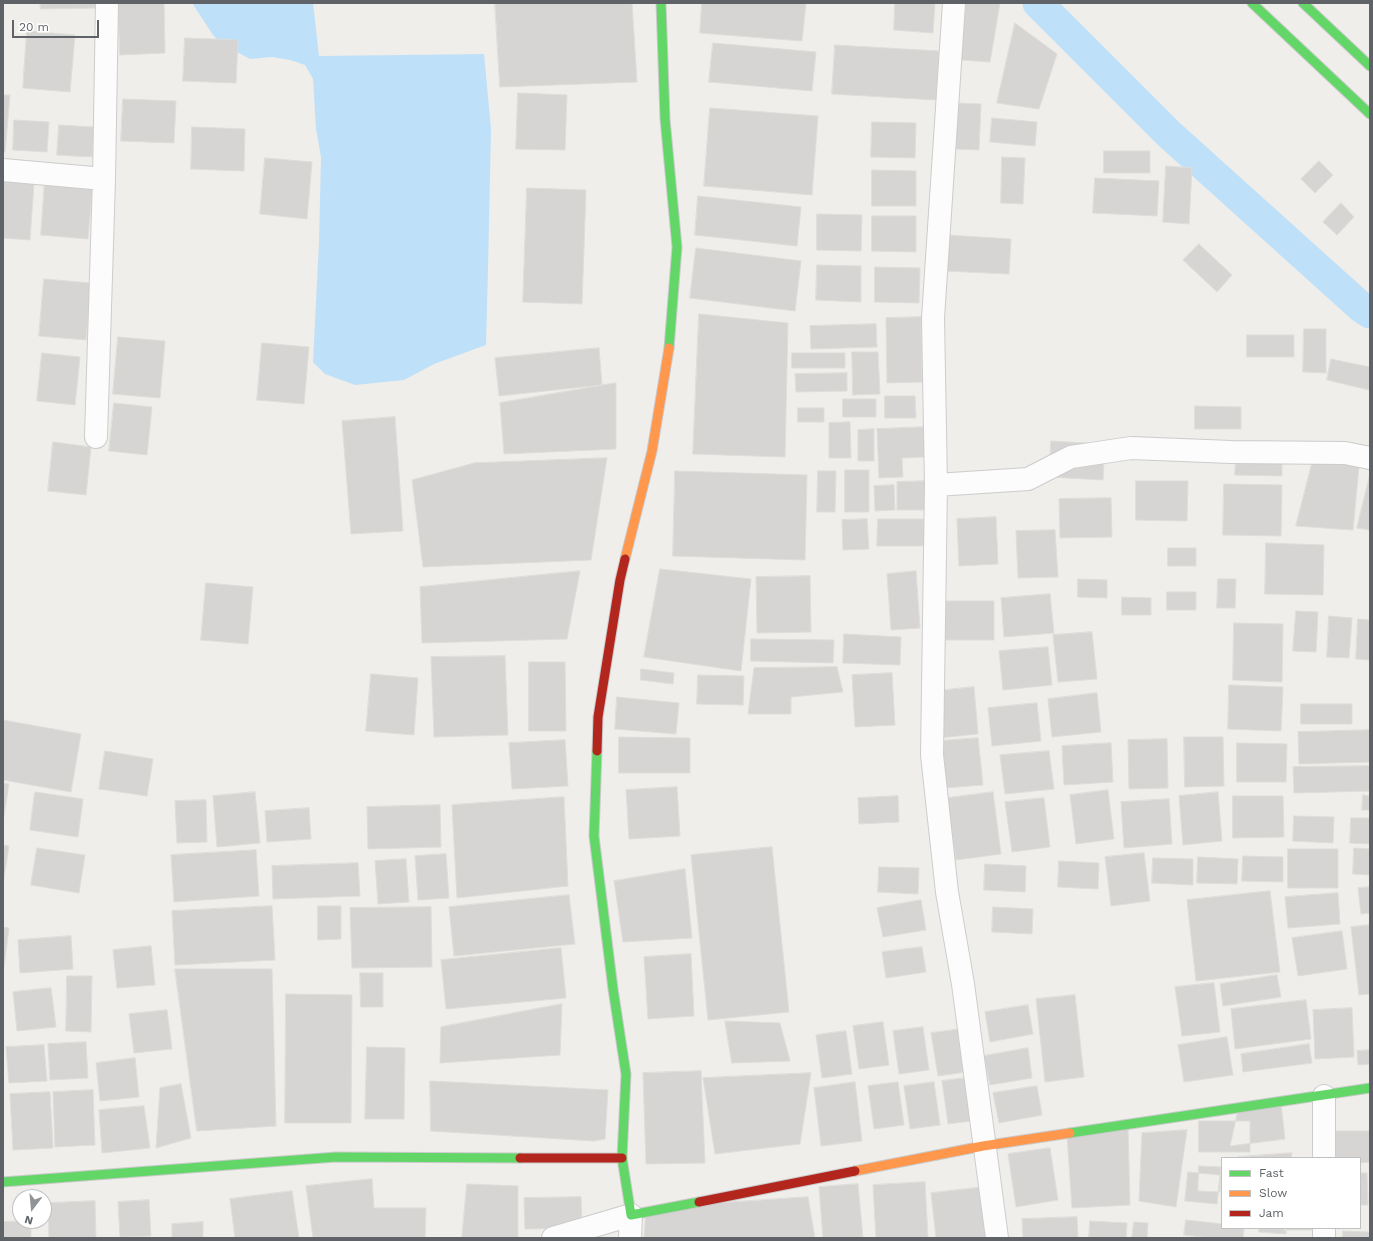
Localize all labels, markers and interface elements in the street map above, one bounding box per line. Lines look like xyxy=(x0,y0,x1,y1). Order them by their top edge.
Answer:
scale bar xyxy=(14,12,101,38)
text: 20 m xyxy=(19,20,49,34)
legend xyxy=(1221,1157,1361,1229)
text: Fast xyxy=(1259,1166,1284,1180)
text: Slow xyxy=(1259,1186,1287,1200)
north arrow xyxy=(12,1189,52,1229)
text: Jam xyxy=(1259,1206,1284,1220)
text: N xyxy=(23,1213,35,1227)

